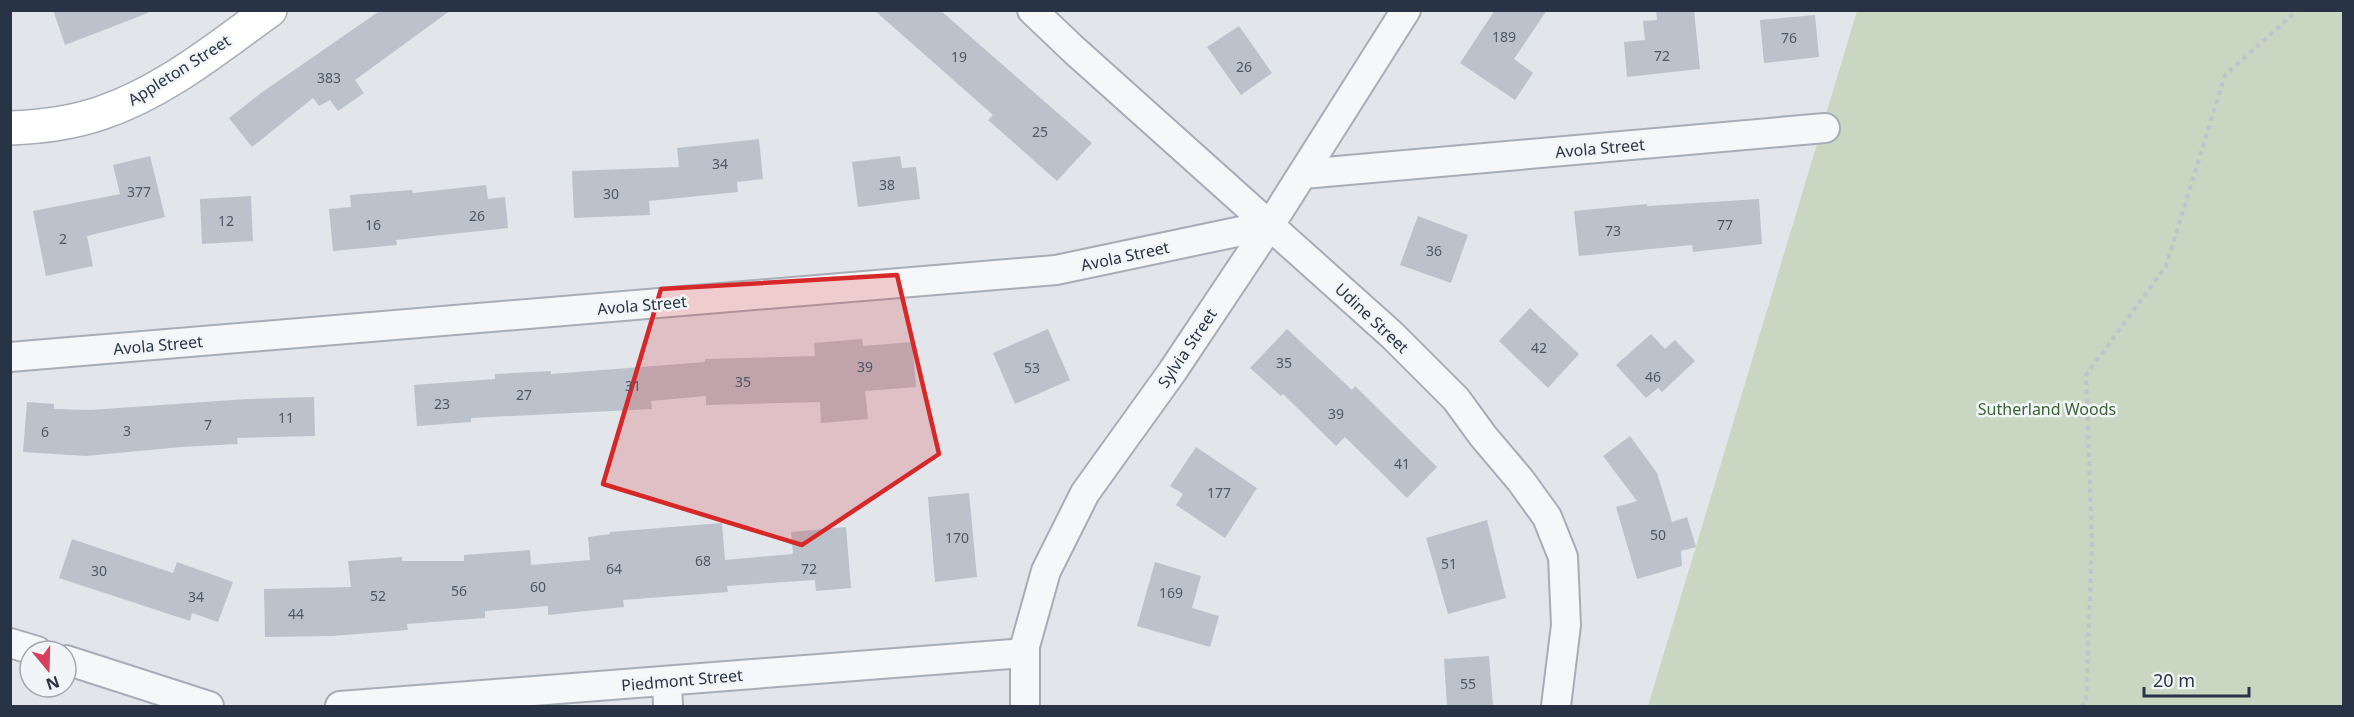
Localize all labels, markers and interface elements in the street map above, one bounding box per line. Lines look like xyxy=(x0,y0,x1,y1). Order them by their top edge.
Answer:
house number: 189 xyxy=(1492,27,1516,46)
house number: 76 xyxy=(1781,28,1797,47)
street label: Appleton Street xyxy=(123,29,235,110)
house number: 72 xyxy=(1654,46,1670,65)
house number: 19 xyxy=(951,47,967,66)
house number: 26 xyxy=(1236,57,1252,76)
house number: 383 xyxy=(317,68,341,87)
house number: 25 xyxy=(1032,122,1048,141)
street label: Avola Street xyxy=(1554,133,1646,163)
house number: 34 xyxy=(712,154,728,173)
house number: 38 xyxy=(879,175,895,194)
house number: 377 xyxy=(127,182,151,201)
house number: 30 xyxy=(603,184,619,203)
house number: 26 xyxy=(469,206,485,225)
house number: 12 xyxy=(218,211,234,230)
house number: 16 xyxy=(365,215,381,234)
house number: 77 xyxy=(1717,215,1733,234)
house number: 73 xyxy=(1605,221,1621,240)
house number: 2 xyxy=(59,229,67,248)
street label: Avola Street xyxy=(1079,236,1172,276)
house number: 36 xyxy=(1426,241,1442,260)
street label: Udine Street xyxy=(1330,278,1414,358)
street label: Avola Street xyxy=(596,290,688,320)
street label: Sylvia Street xyxy=(1152,304,1222,392)
street label: Avola Street xyxy=(112,330,204,360)
house number: 42 xyxy=(1531,338,1547,357)
house number: 35 xyxy=(1276,353,1292,372)
house number: 39 xyxy=(857,357,873,376)
house number: 53 xyxy=(1024,358,1040,377)
house number: 46 xyxy=(1645,367,1661,386)
house number: 35 xyxy=(735,372,751,391)
house number: 31 xyxy=(625,376,641,395)
house number: 27 xyxy=(516,385,532,404)
house number: 23 xyxy=(434,394,450,413)
park label: Sutherland Woods xyxy=(1978,398,2116,420)
house number: 39 xyxy=(1328,404,1344,423)
house number: 11 xyxy=(278,408,294,427)
house number: 7 xyxy=(204,415,212,434)
house number: 3 xyxy=(123,421,131,440)
house number: 6 xyxy=(41,422,49,441)
house number: 41 xyxy=(1394,454,1410,473)
house number: 177 xyxy=(1207,483,1231,502)
house number: 50 xyxy=(1650,525,1666,544)
house number: 170 xyxy=(945,528,969,547)
house number: 68 xyxy=(695,551,711,570)
house number: 51 xyxy=(1441,554,1457,573)
house number: 64 xyxy=(606,559,622,578)
house number: 72 xyxy=(801,559,817,578)
house number: 30 xyxy=(91,561,107,580)
house number: 60 xyxy=(530,577,546,596)
house number: 56 xyxy=(451,581,467,600)
house number: 169 xyxy=(1159,583,1183,602)
house number: 52 xyxy=(370,586,386,605)
house number: 34 xyxy=(188,587,204,606)
house number: 44 xyxy=(288,604,304,623)
north arrow xyxy=(18,639,78,699)
scale bar xyxy=(2144,660,2249,698)
street label: Piedmont Street xyxy=(620,664,744,696)
text: 20 m xyxy=(2153,668,2195,692)
text: N xyxy=(43,671,63,696)
house number: 55 xyxy=(1460,674,1476,693)

